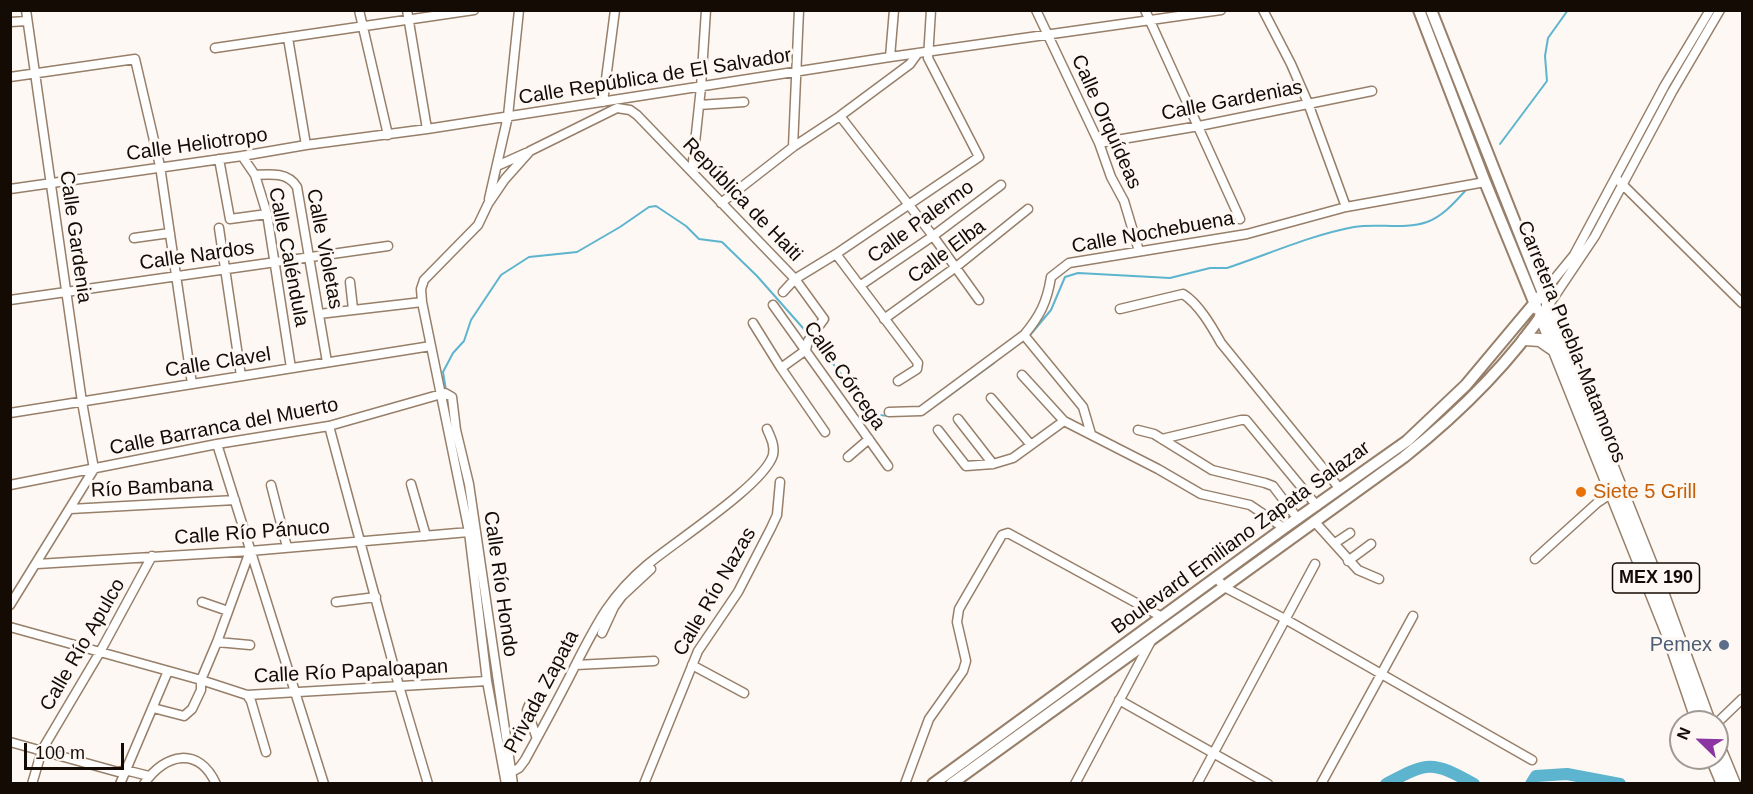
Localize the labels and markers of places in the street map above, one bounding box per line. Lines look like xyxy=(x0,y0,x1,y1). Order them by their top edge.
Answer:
place label: Siete 5 Grill xyxy=(1593,480,1696,504)
marker: Siete 5 Grill xyxy=(1574,485,1588,499)
place label: Pemex xyxy=(1650,633,1712,657)
marker: Pemex xyxy=(1717,638,1731,652)

